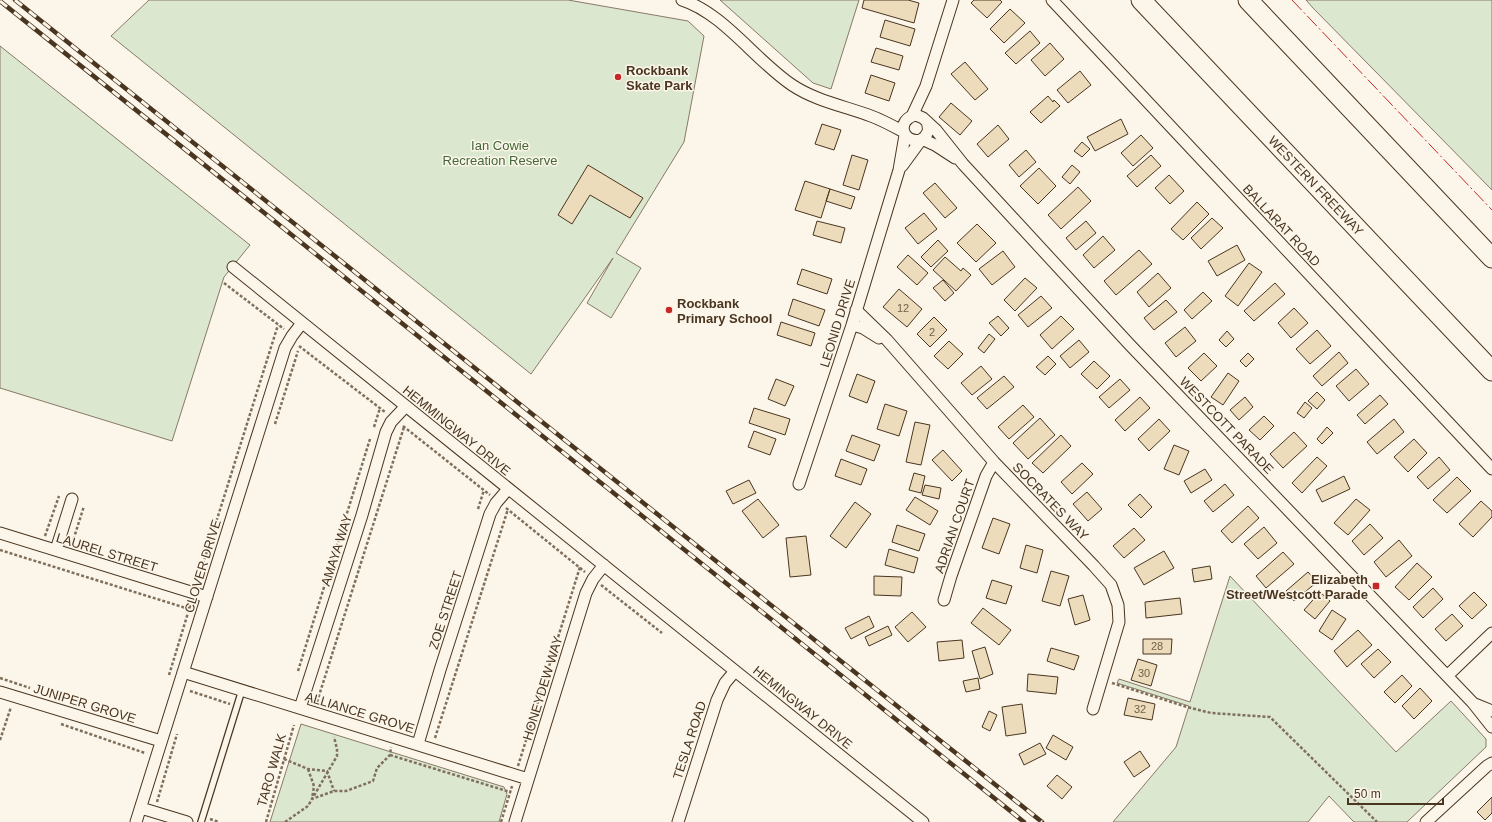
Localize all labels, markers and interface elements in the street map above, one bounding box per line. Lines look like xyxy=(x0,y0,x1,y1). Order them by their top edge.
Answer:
place label: Rockbank Skate Park xyxy=(626,63,693,93)
marker: Rockbank Skate Park xyxy=(613,72,623,82)
street label: WESTERN FREEWAY xyxy=(1265,133,1367,239)
park label: Ian Cowie Recreation Reserve xyxy=(443,138,557,168)
street label: BALLARAT ROAD xyxy=(1240,181,1323,269)
street label: LEONID DRIVE xyxy=(817,277,858,369)
place label: Rockbank Primary School xyxy=(677,296,772,326)
house number: 12 xyxy=(897,302,909,314)
marker: Rockbank Primary School xyxy=(664,305,674,315)
house number: 2 xyxy=(929,326,935,338)
street label: WESTCOTT PARADE xyxy=(1177,374,1277,477)
street label: HEMMINGWAY DRIVE xyxy=(400,382,514,479)
street label: SOCRATES WAY xyxy=(1010,459,1092,544)
street label: ADRIAN COURT xyxy=(931,477,978,575)
street label: AMAYA WAY xyxy=(318,512,355,588)
street label: CLOVER DRIVE xyxy=(181,517,224,615)
street label: LAUREL STREET xyxy=(54,530,159,575)
street label: ZOE STREET xyxy=(426,569,465,651)
place label: Elizabeth Street/Westcott Parade xyxy=(1226,572,1368,602)
marker: Elizabeth Street/Westcott Parade xyxy=(1371,581,1381,591)
street label: HONEYDEW WAY xyxy=(519,634,566,742)
house number: 28 xyxy=(1151,640,1163,652)
street label: HEMINGWAY DRIVE xyxy=(750,663,856,752)
house number: 30 xyxy=(1138,667,1150,679)
street label: JUNIPER GROVE xyxy=(32,681,138,726)
street label: ALLIANCE GROVE xyxy=(303,689,417,736)
street label: TESLA ROAD xyxy=(670,699,709,781)
house number: 32 xyxy=(1134,703,1146,715)
street label: TARO WALK xyxy=(254,732,289,808)
scale bar xyxy=(1348,780,1443,806)
text: 50 m xyxy=(1354,787,1381,801)

